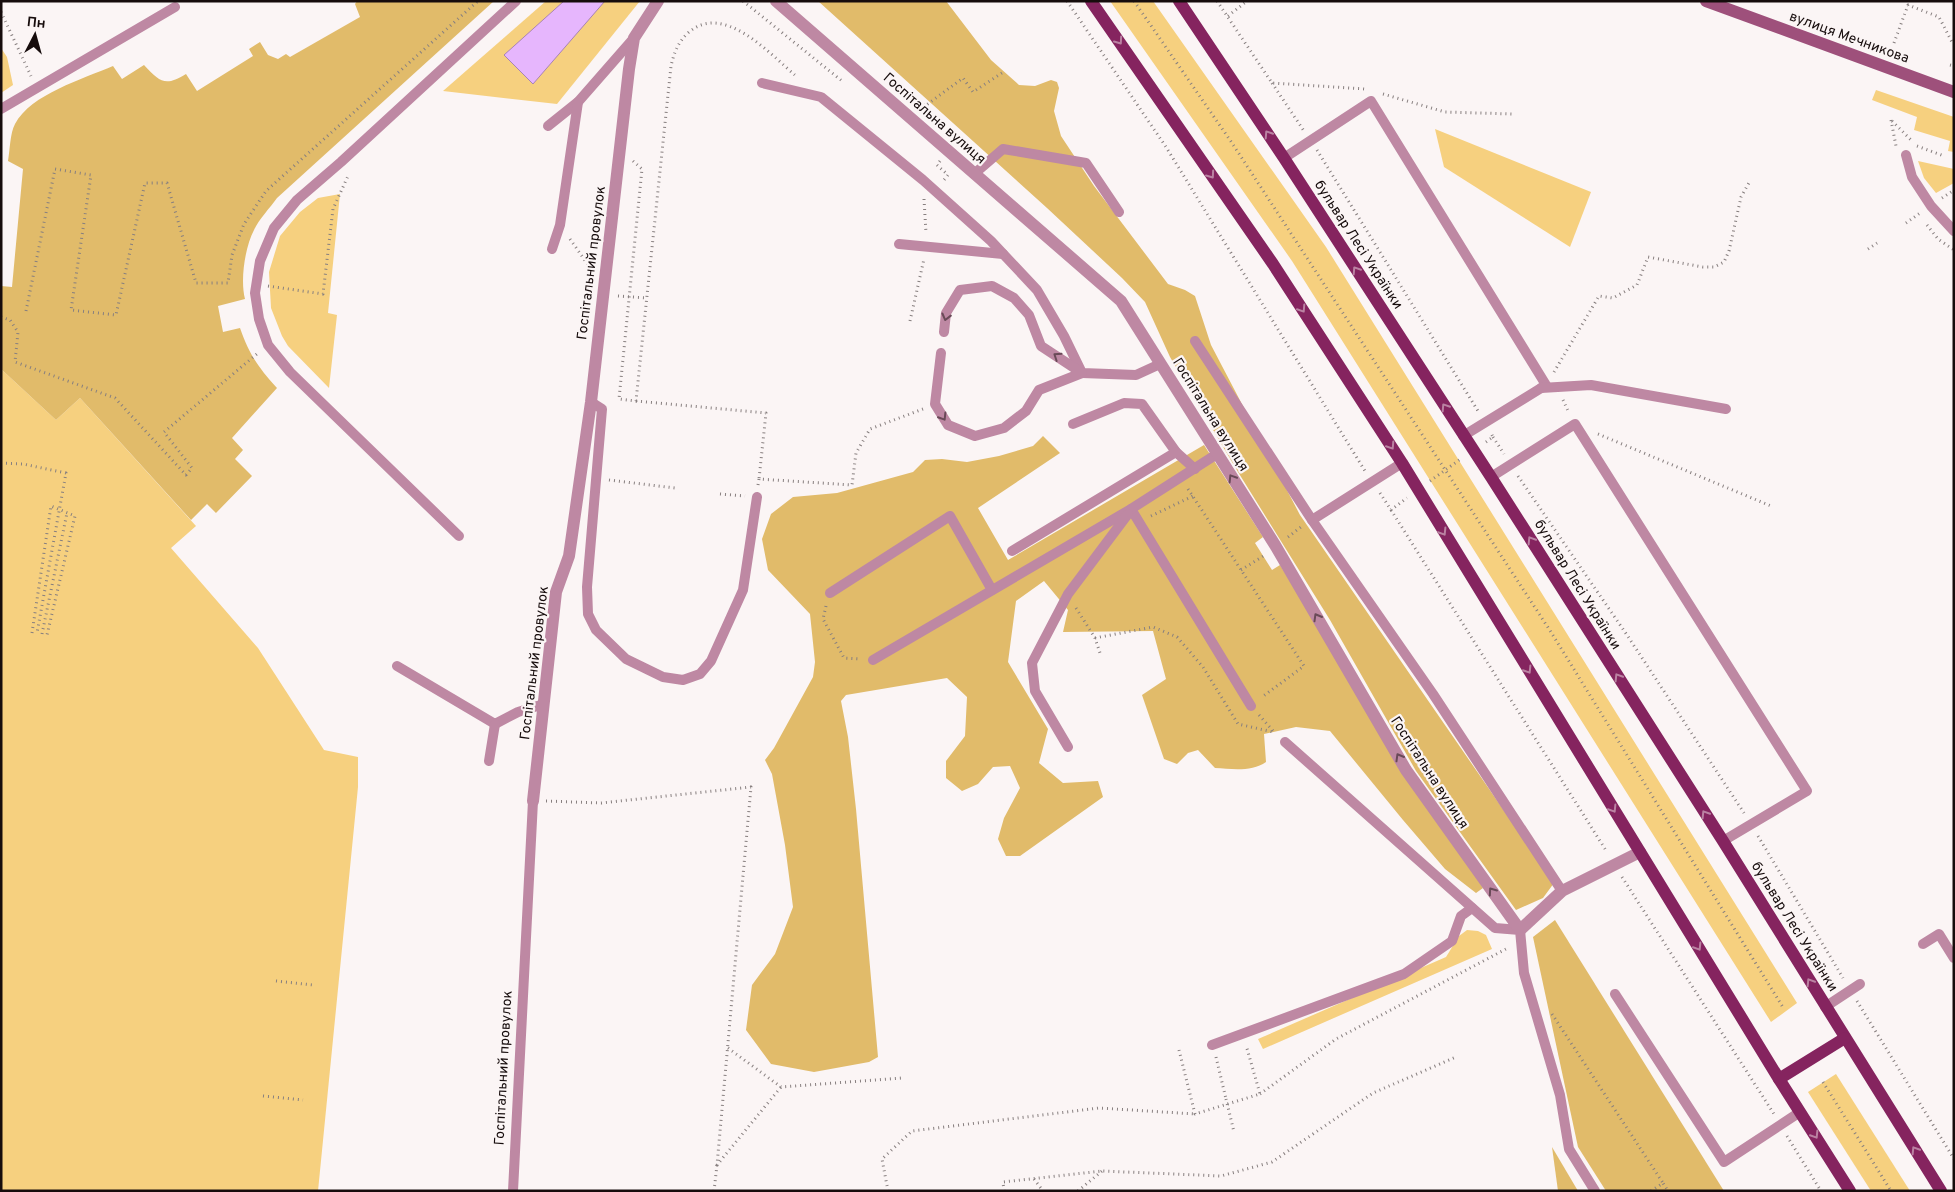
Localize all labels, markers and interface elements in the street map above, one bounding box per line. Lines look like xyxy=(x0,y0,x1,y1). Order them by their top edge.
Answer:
street label: вулиця Мечникова xyxy=(1787,8,1911,68)
north arrow xyxy=(10,10,60,60)
text: Пн xyxy=(26,14,46,33)
one-way arrow xyxy=(1113,35,1122,45)
street label: Госпітальна вулиця xyxy=(879,70,989,168)
one-way arrow xyxy=(1265,130,1274,140)
one-way arrow xyxy=(1205,169,1214,178)
street label: бульвар Лесі Українки xyxy=(1310,177,1406,313)
street label: Госпітальний провулок xyxy=(574,185,610,341)
one-way arrow xyxy=(1353,267,1363,276)
one-way arrow xyxy=(1296,304,1306,313)
one-way arrow xyxy=(942,312,952,320)
one-way arrow xyxy=(1053,353,1063,362)
street label: Госпітальна вулиця xyxy=(1168,355,1252,475)
one-way arrow xyxy=(1441,403,1451,412)
one-way arrow xyxy=(937,412,947,421)
one-way arrow xyxy=(1385,440,1394,449)
one-way arrow xyxy=(1229,475,1239,484)
street label: бульвар Лесі Українки xyxy=(1530,517,1624,653)
one-way arrow xyxy=(1437,526,1447,535)
one-way arrow xyxy=(1528,536,1537,546)
street label: Госпітальний провулок xyxy=(517,585,553,741)
one-way arrow xyxy=(1313,613,1323,622)
one-way arrow xyxy=(1522,665,1532,674)
one-way arrow xyxy=(1615,673,1624,683)
street label: Госпітальна вулиця xyxy=(1386,714,1472,832)
one-way arrow xyxy=(1395,754,1405,763)
one-way arrow xyxy=(1607,803,1617,812)
one-way arrow xyxy=(1702,810,1712,819)
street label: бульвар Лесі Українки xyxy=(1747,859,1841,995)
one-way arrow xyxy=(1489,888,1497,897)
one-way arrow xyxy=(1692,942,1702,951)
one-way arrow xyxy=(1806,978,1816,987)
street label: Госпітальний провулок xyxy=(491,990,517,1146)
one-way arrow xyxy=(1809,1130,1818,1139)
one-way arrow xyxy=(1912,1146,1921,1155)

